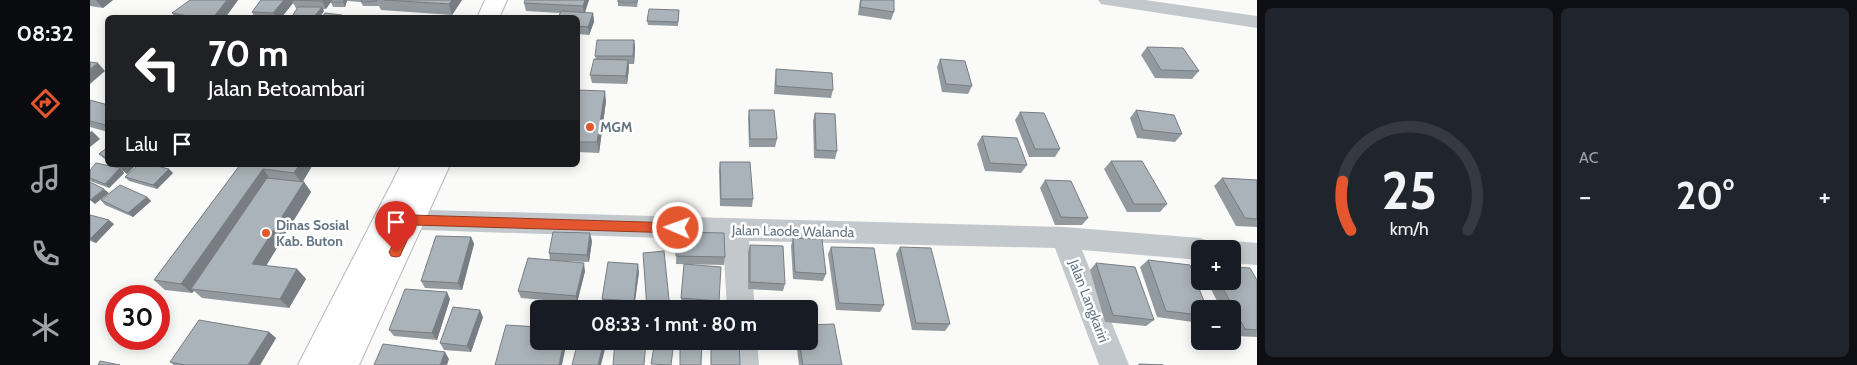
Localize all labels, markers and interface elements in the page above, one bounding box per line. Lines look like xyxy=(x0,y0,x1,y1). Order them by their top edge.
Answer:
text: 08:32 xyxy=(16,20,74,47)
text: 70 m xyxy=(208,32,289,75)
icon: left xyxy=(125,35,190,100)
text: Jalan Betoambari xyxy=(208,75,365,102)
icon: directions xyxy=(28,86,63,121)
place label: MGM xyxy=(600,118,633,136)
marker: MGM xyxy=(584,121,596,133)
icon: arrive xyxy=(168,130,196,158)
text: Lalu xyxy=(125,133,158,156)
text: AC xyxy=(1579,148,1599,167)
text: 25 xyxy=(1381,159,1437,222)
icon: music xyxy=(28,161,63,196)
text: 20° xyxy=(1676,172,1734,219)
text: − xyxy=(1579,179,1591,213)
text: + xyxy=(1819,179,1831,213)
pin xyxy=(375,201,417,252)
position arrow xyxy=(651,201,703,253)
icon: arrive xyxy=(382,208,410,236)
place label: Dinas Sosial Kab. Buton xyxy=(276,216,349,250)
text: km/h xyxy=(1389,218,1429,239)
street label: Jalan Laode Walanda xyxy=(731,221,855,241)
marker: Dinas Sosial Kab. Buton xyxy=(260,227,272,239)
icon: phone xyxy=(28,236,63,271)
map controls xyxy=(1191,240,1241,350)
button: + xyxy=(1191,240,1241,290)
street label: Jalan Langkariri xyxy=(1065,256,1113,345)
speed limit sign: 30 xyxy=(105,285,170,350)
button: − xyxy=(1191,300,1241,350)
icon: climate xyxy=(28,310,63,345)
text: 08:33 · 1 mnt · 80 m xyxy=(591,313,757,336)

